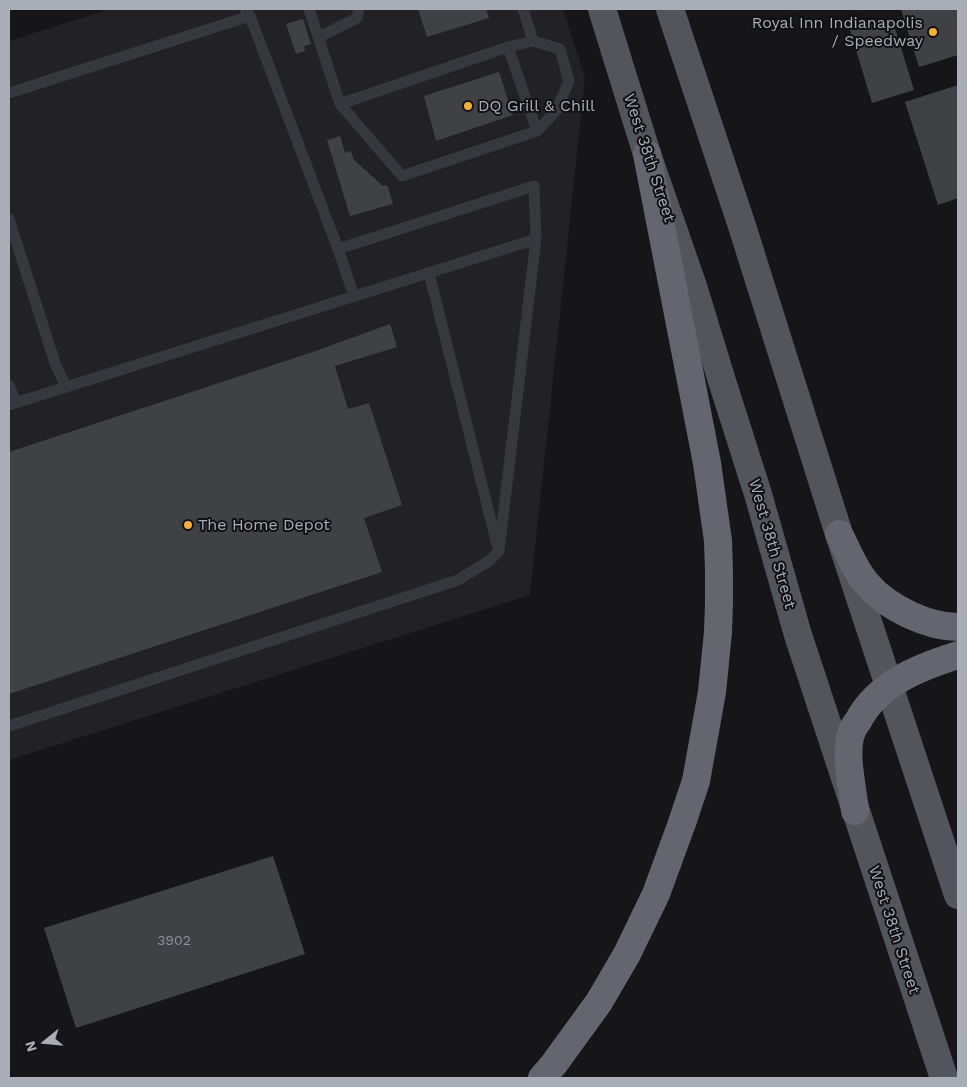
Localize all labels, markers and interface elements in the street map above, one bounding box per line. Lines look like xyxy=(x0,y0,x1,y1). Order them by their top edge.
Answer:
place label: Royal Inn Indianapolis / Speedway xyxy=(752,13,923,51)
marker: Royal Inn Indianapolis / Speedway xyxy=(927,26,939,38)
street label: West 38th Street xyxy=(619,91,679,225)
place label: DQ Grill & Chill xyxy=(478,96,595,116)
marker: DQ Grill & Chill xyxy=(462,100,474,112)
street label: West 38th Street xyxy=(744,477,800,611)
place label: The Home Depot xyxy=(198,515,330,535)
marker: The Home Depot xyxy=(182,519,194,531)
street label: West 38th Street xyxy=(864,863,924,997)
house number: 3902 xyxy=(157,933,191,949)
north arrow xyxy=(20,1017,70,1067)
text: N xyxy=(21,1039,40,1054)

